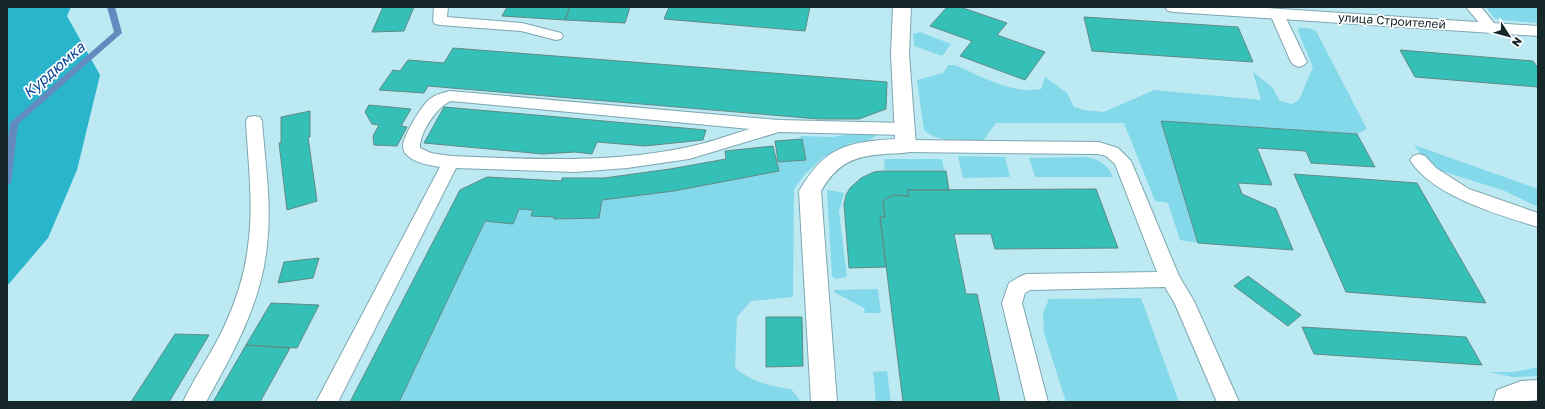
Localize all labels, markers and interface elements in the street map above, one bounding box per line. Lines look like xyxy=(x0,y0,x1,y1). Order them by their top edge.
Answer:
street label: улица Строителей xyxy=(1338,9,1446,32)
north arrow xyxy=(1489,16,1529,56)
text: N xyxy=(1510,35,1525,49)
water label: Курдюмка xyxy=(19,37,89,102)

